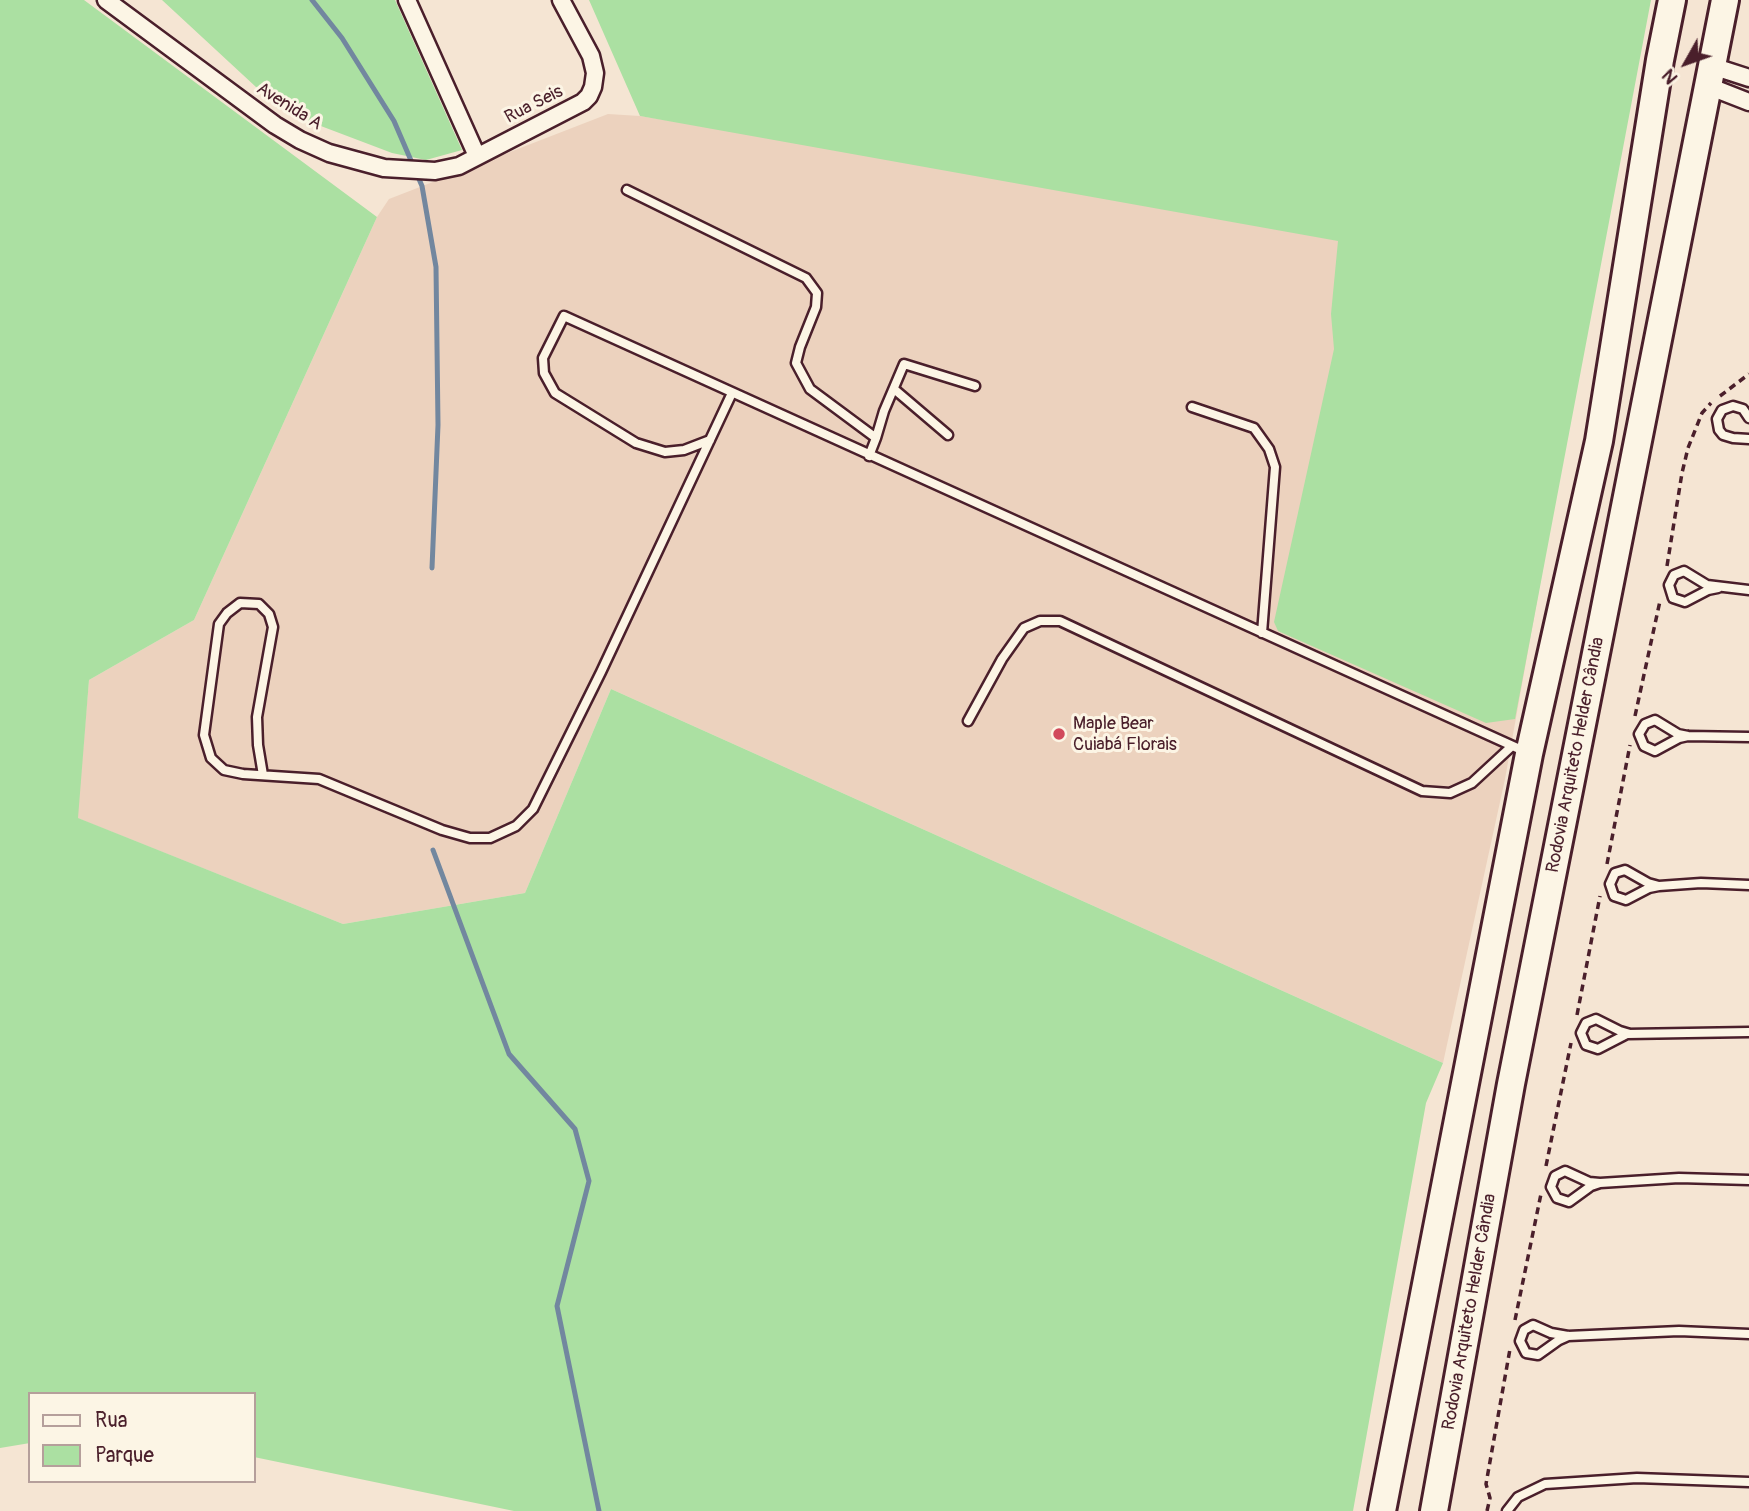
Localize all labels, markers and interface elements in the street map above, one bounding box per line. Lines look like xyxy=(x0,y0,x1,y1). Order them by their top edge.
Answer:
north arrow xyxy=(1651,28,1721,98)
text: N xyxy=(1657,64,1683,89)
street label: Avenida A xyxy=(252,78,326,136)
street label: Rua Seis xyxy=(501,81,567,129)
street label: Rodovia Arquiteto Helder Cândia xyxy=(1543,635,1609,875)
place label: Maple Bear Cuiabá Florais xyxy=(1073,713,1177,756)
marker: Maple Bear Cuiabá Florais xyxy=(1051,726,1067,742)
street label: Rodovia Arquiteto Helder Cândia xyxy=(1439,1192,1501,1432)
legend xyxy=(28,1392,256,1483)
text: Rua xyxy=(95,1407,128,1434)
text: Parque xyxy=(95,1442,154,1469)

